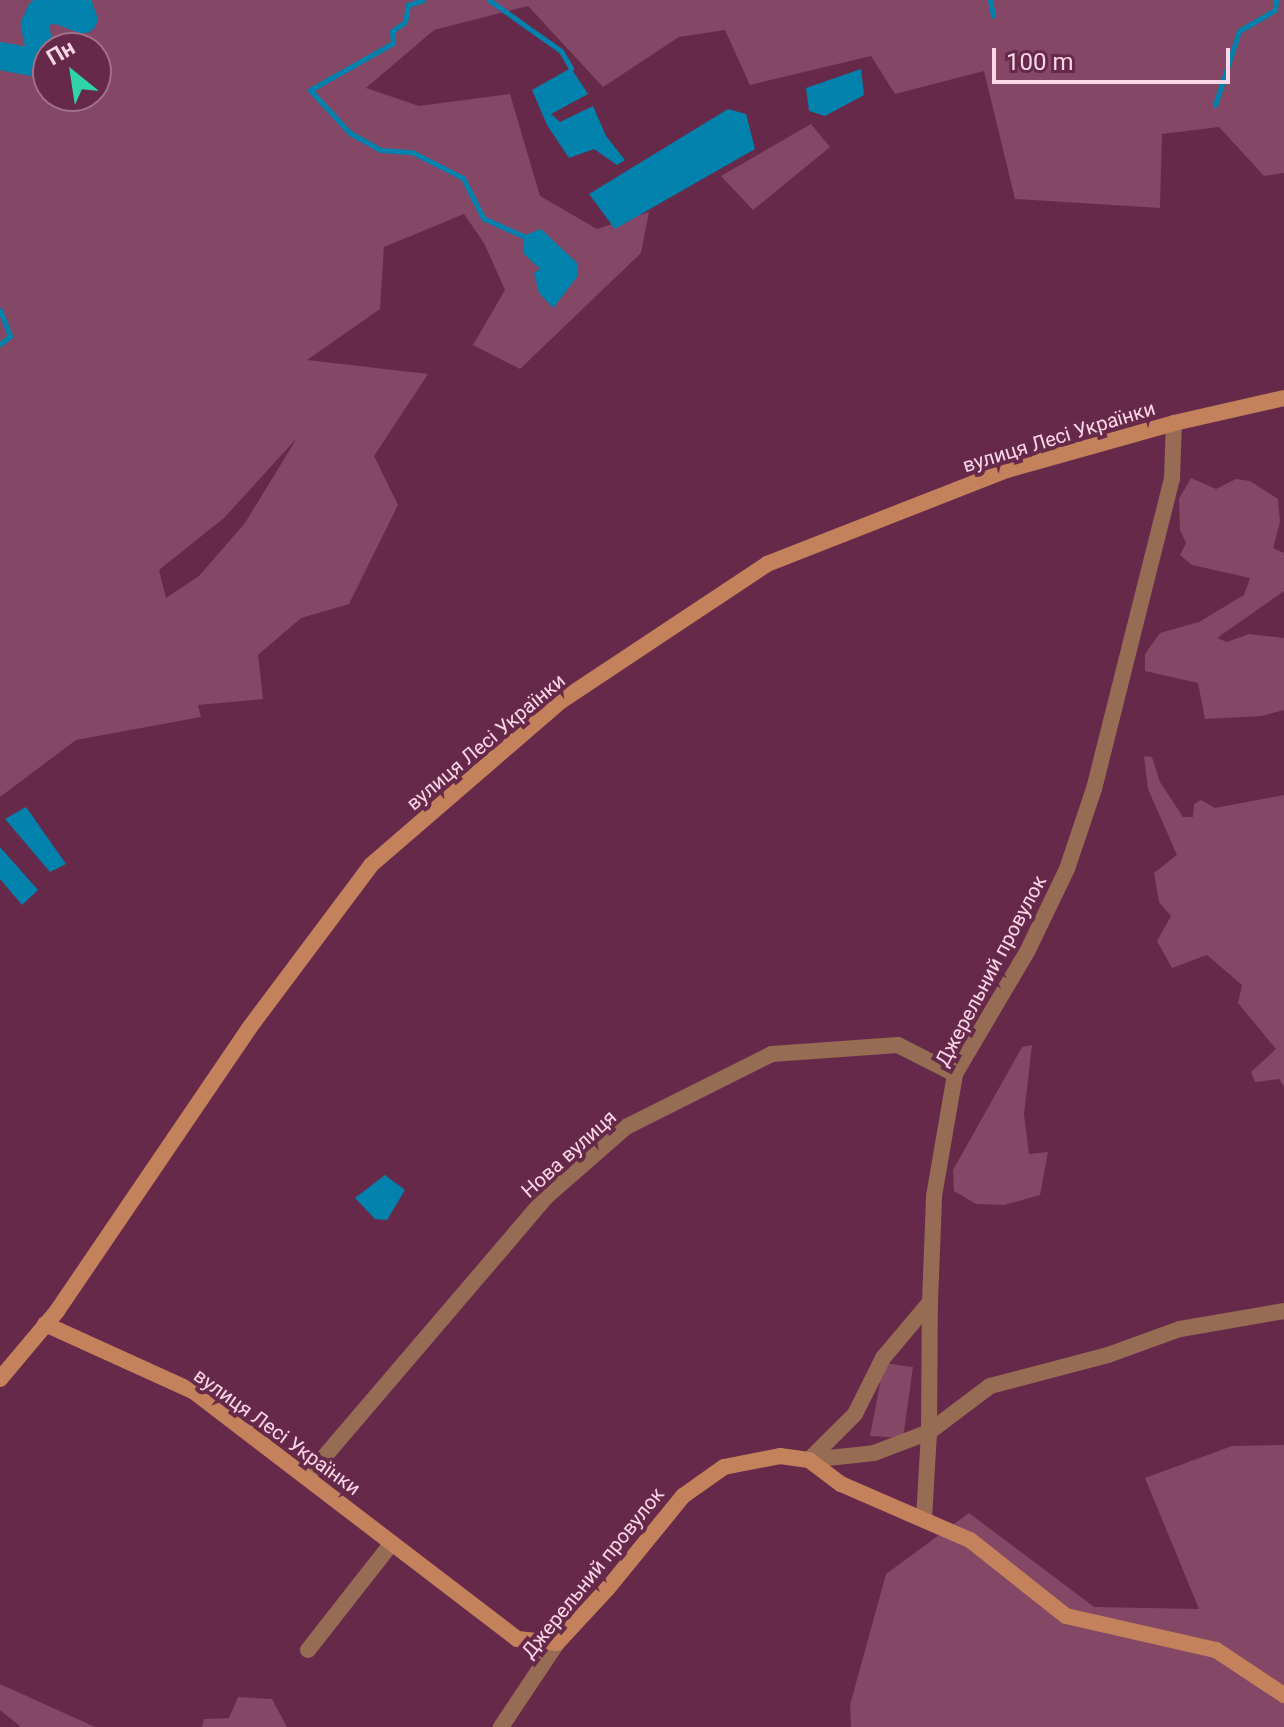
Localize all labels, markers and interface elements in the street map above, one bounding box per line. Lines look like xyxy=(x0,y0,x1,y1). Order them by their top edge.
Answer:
north arrow xyxy=(32,32,112,112)
scale bar xyxy=(996,32,1234,82)
text: Пн xyxy=(42,35,79,70)
text: 100 m xyxy=(1006,48,1073,76)
street label: вулиця Лесі Українки xyxy=(960,396,1158,478)
street label: вулиця Лесі Українки xyxy=(402,669,570,815)
street label: Джерельний провулок xyxy=(930,871,1052,1071)
street label: Нова вулиця xyxy=(517,1105,621,1203)
street label: вулиця Лесі Українки xyxy=(189,1364,365,1500)
street label: Джерельний провулок xyxy=(517,1483,669,1663)

